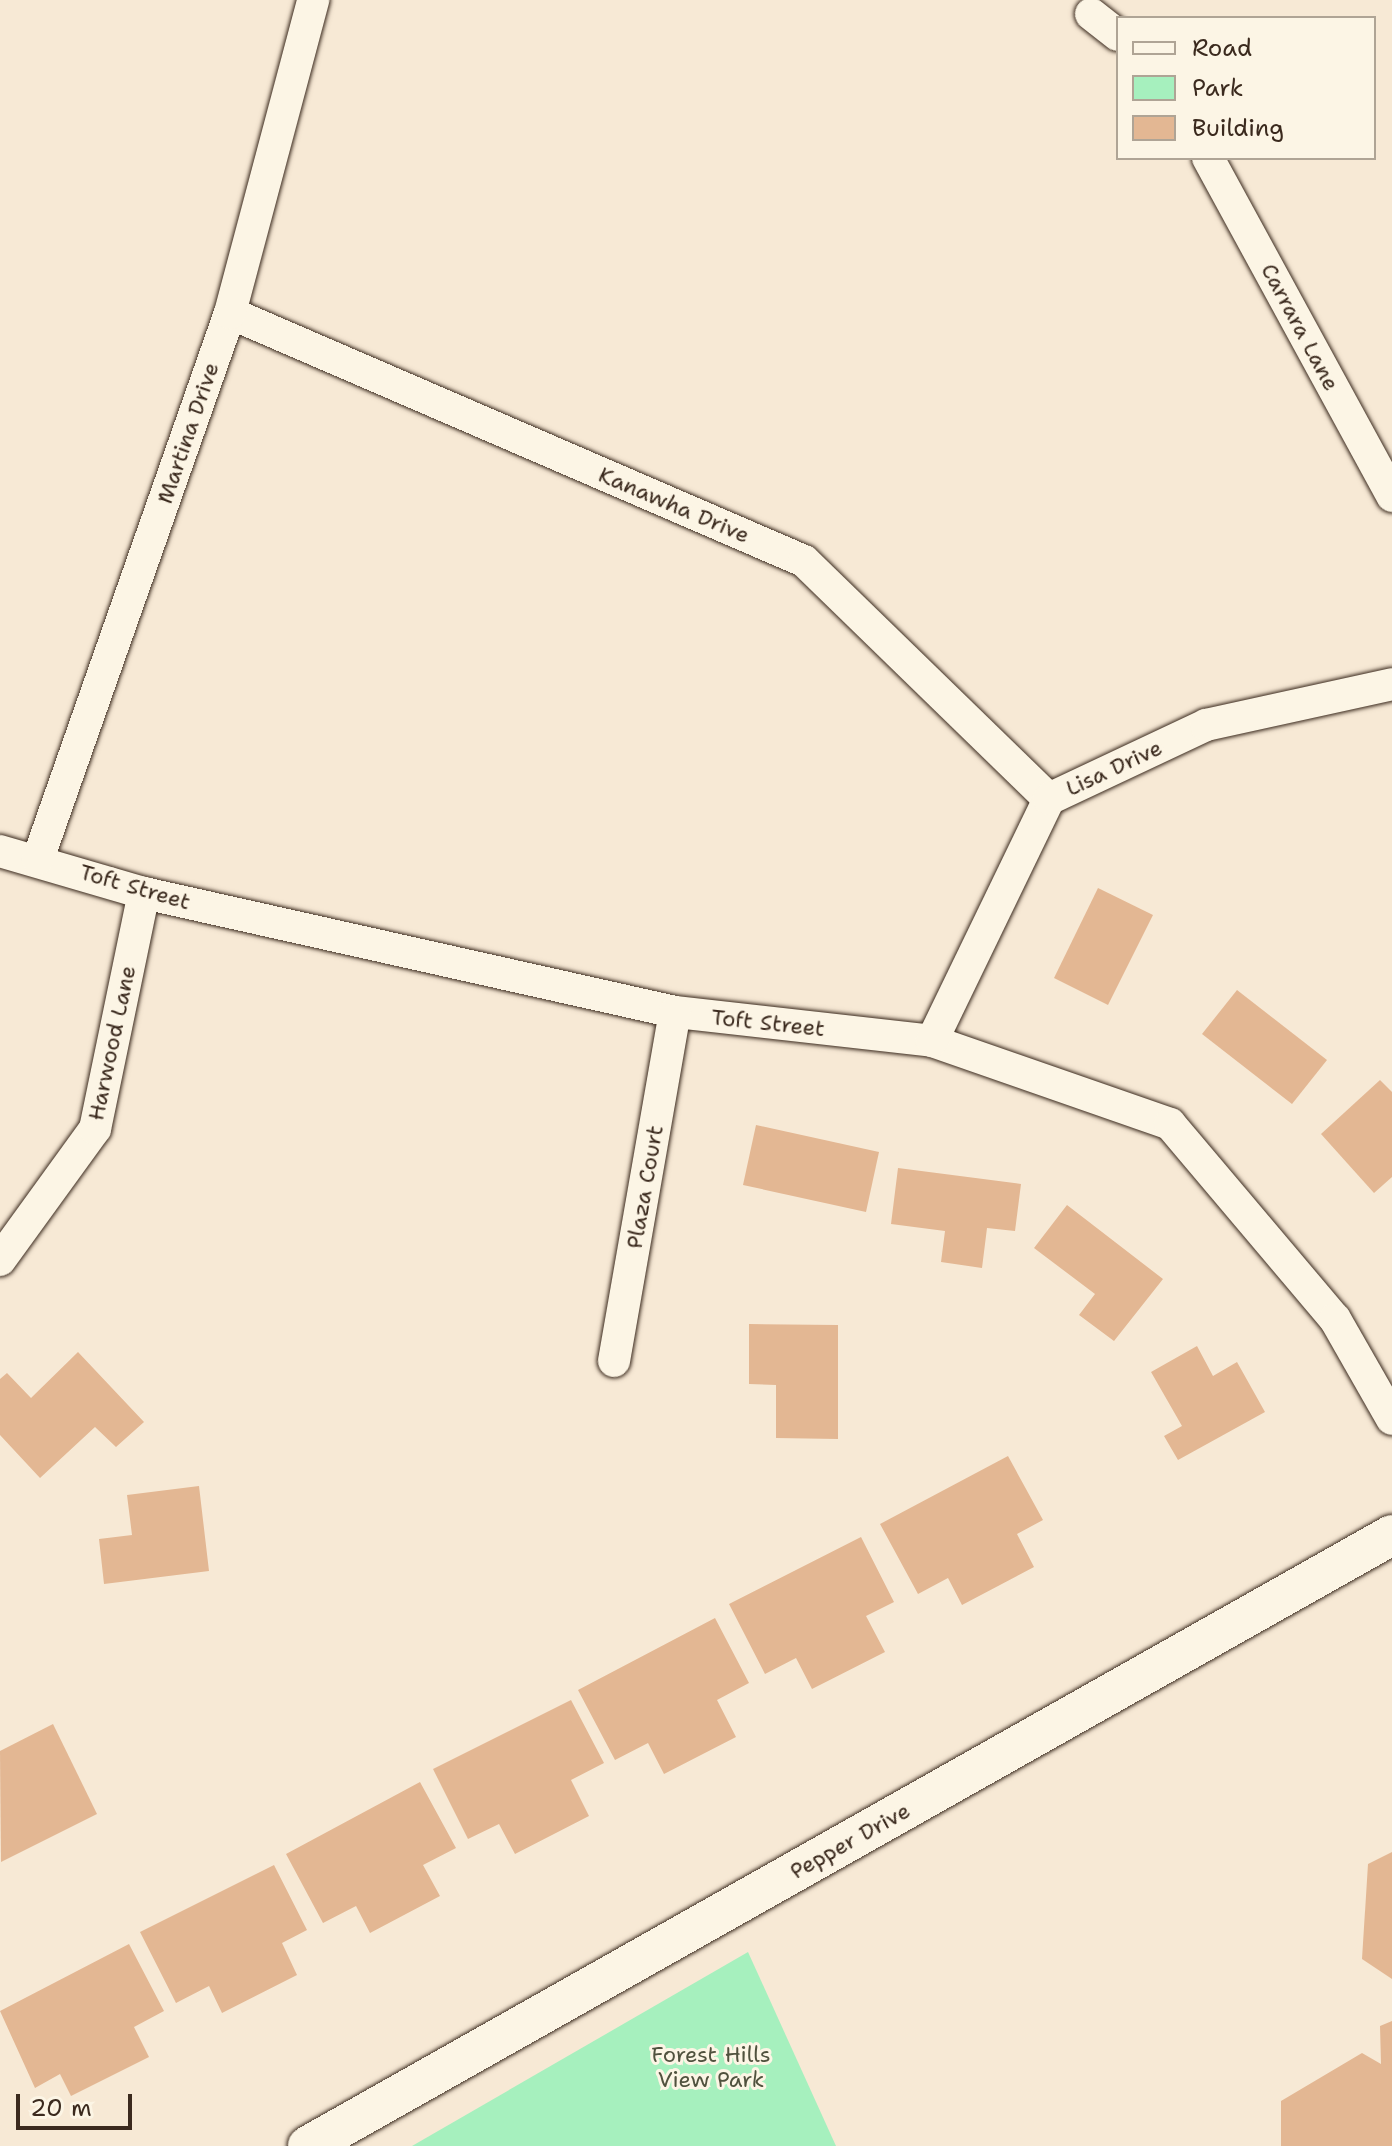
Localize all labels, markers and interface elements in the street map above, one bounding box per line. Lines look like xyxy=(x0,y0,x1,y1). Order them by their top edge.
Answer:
legend xyxy=(1116,16,1376,160)
text: Road xyxy=(1192,32,1252,64)
text: Park xyxy=(1192,72,1244,104)
text: Building xyxy=(1192,112,1284,144)
street label: Carrara Lane xyxy=(1255,259,1345,395)
street label: Martina Drive xyxy=(151,359,225,507)
street label: Kanawha Drive xyxy=(595,461,753,549)
street label: Lisa Drive xyxy=(1062,734,1166,802)
street label: Toft Street xyxy=(77,859,193,915)
street label: Harwood Lane xyxy=(83,963,141,1123)
street label: Toft Street xyxy=(710,1004,826,1042)
street label: Plaza Court xyxy=(621,1123,669,1251)
street label: Pepper Drive xyxy=(786,1797,914,1885)
park label: Forest Hills View Park xyxy=(651,2041,771,2092)
scale bar xyxy=(20,2078,136,2128)
text: 20 m xyxy=(30,2092,92,2124)

